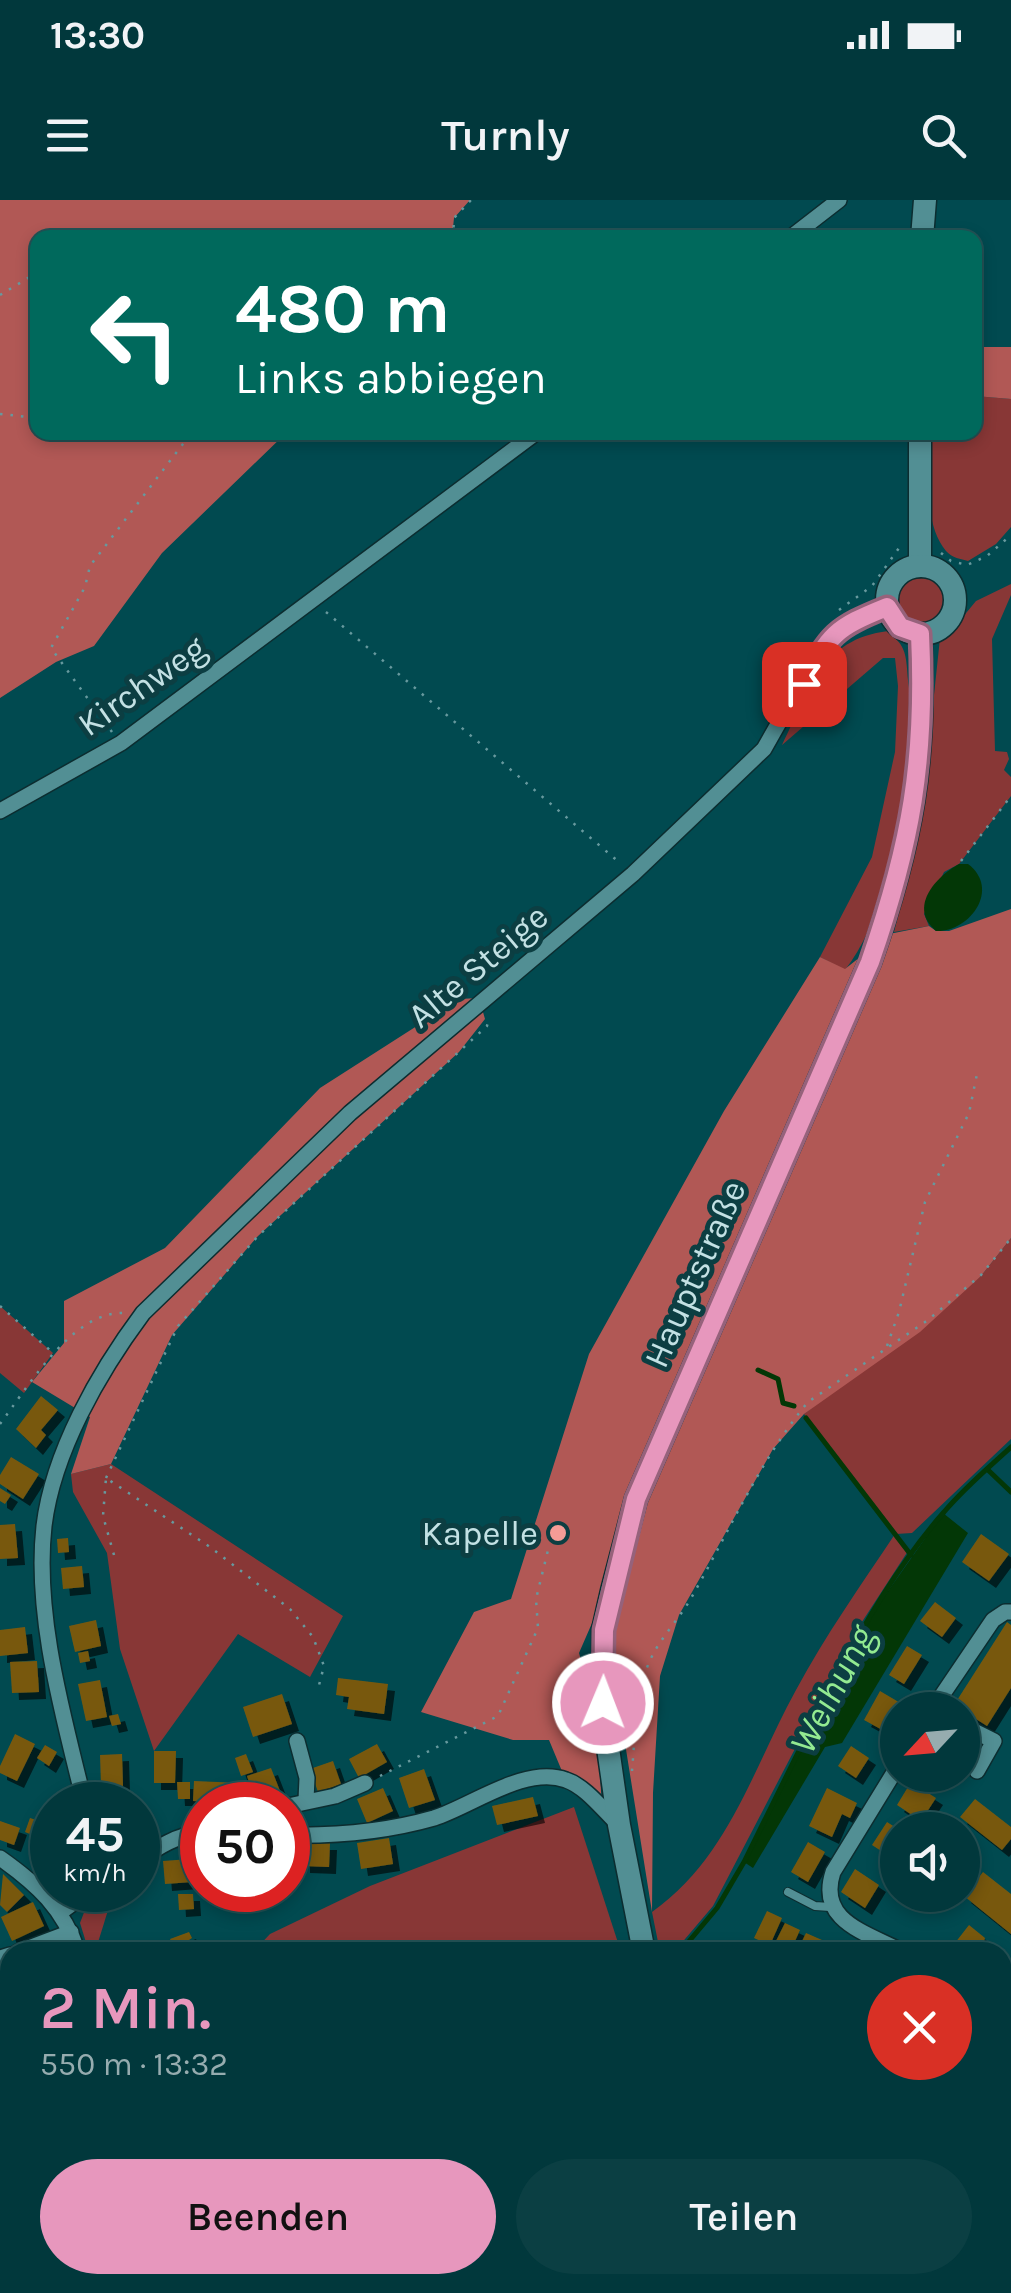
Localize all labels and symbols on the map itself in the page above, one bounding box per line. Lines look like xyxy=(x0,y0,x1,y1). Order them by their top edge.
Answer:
street label: Kirchweg xyxy=(70,627,214,745)
pin xyxy=(762,642,847,727)
street label: Alte Steige xyxy=(400,896,556,1036)
street label: Hauptstraße xyxy=(636,1174,754,1374)
place label: Kapelle xyxy=(421,1513,538,1554)
marker: Kapelle xyxy=(547,1522,569,1544)
water label: Weihung xyxy=(780,1617,885,1762)
position arrow xyxy=(551,1651,655,1755)
north arrow xyxy=(880,1692,980,1792)
speed limit sign: 50 xyxy=(180,1782,310,1912)

